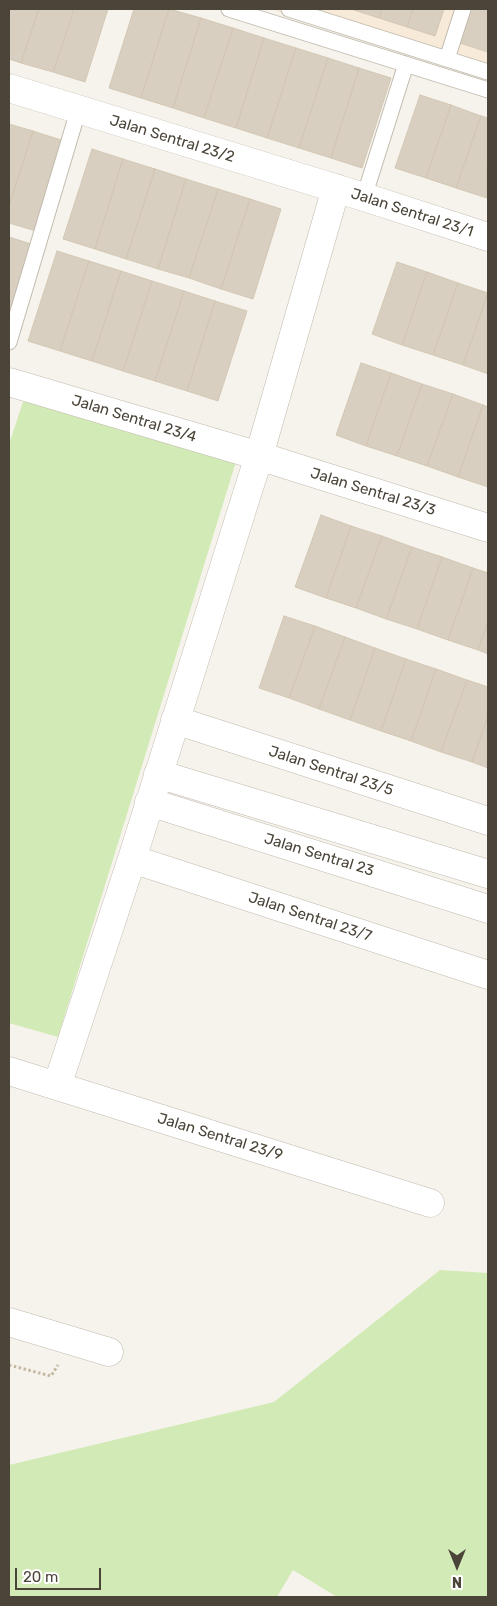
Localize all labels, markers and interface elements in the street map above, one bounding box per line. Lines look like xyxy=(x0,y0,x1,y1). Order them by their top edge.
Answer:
street label: Jalan Sentral 23/2 xyxy=(107,111,237,167)
street label: Jalan Sentral 23/1 xyxy=(349,185,475,241)
street label: Jalan Sentral 23/4 xyxy=(69,391,199,447)
street label: Jalan Sentral 23/3 xyxy=(308,464,438,520)
street label: Jalan Sentral 23/5 xyxy=(266,742,396,800)
street label: Jalan Sentral 23 xyxy=(262,830,376,880)
street label: Jalan Sentral 23/7 xyxy=(246,889,374,945)
street label: Jalan Sentral 23/9 xyxy=(155,1109,285,1165)
north arrow xyxy=(432,1541,482,1591)
scale bar xyxy=(18,1558,104,1590)
text: 20 m xyxy=(23,1568,58,1586)
text: N xyxy=(452,1573,462,1590)

